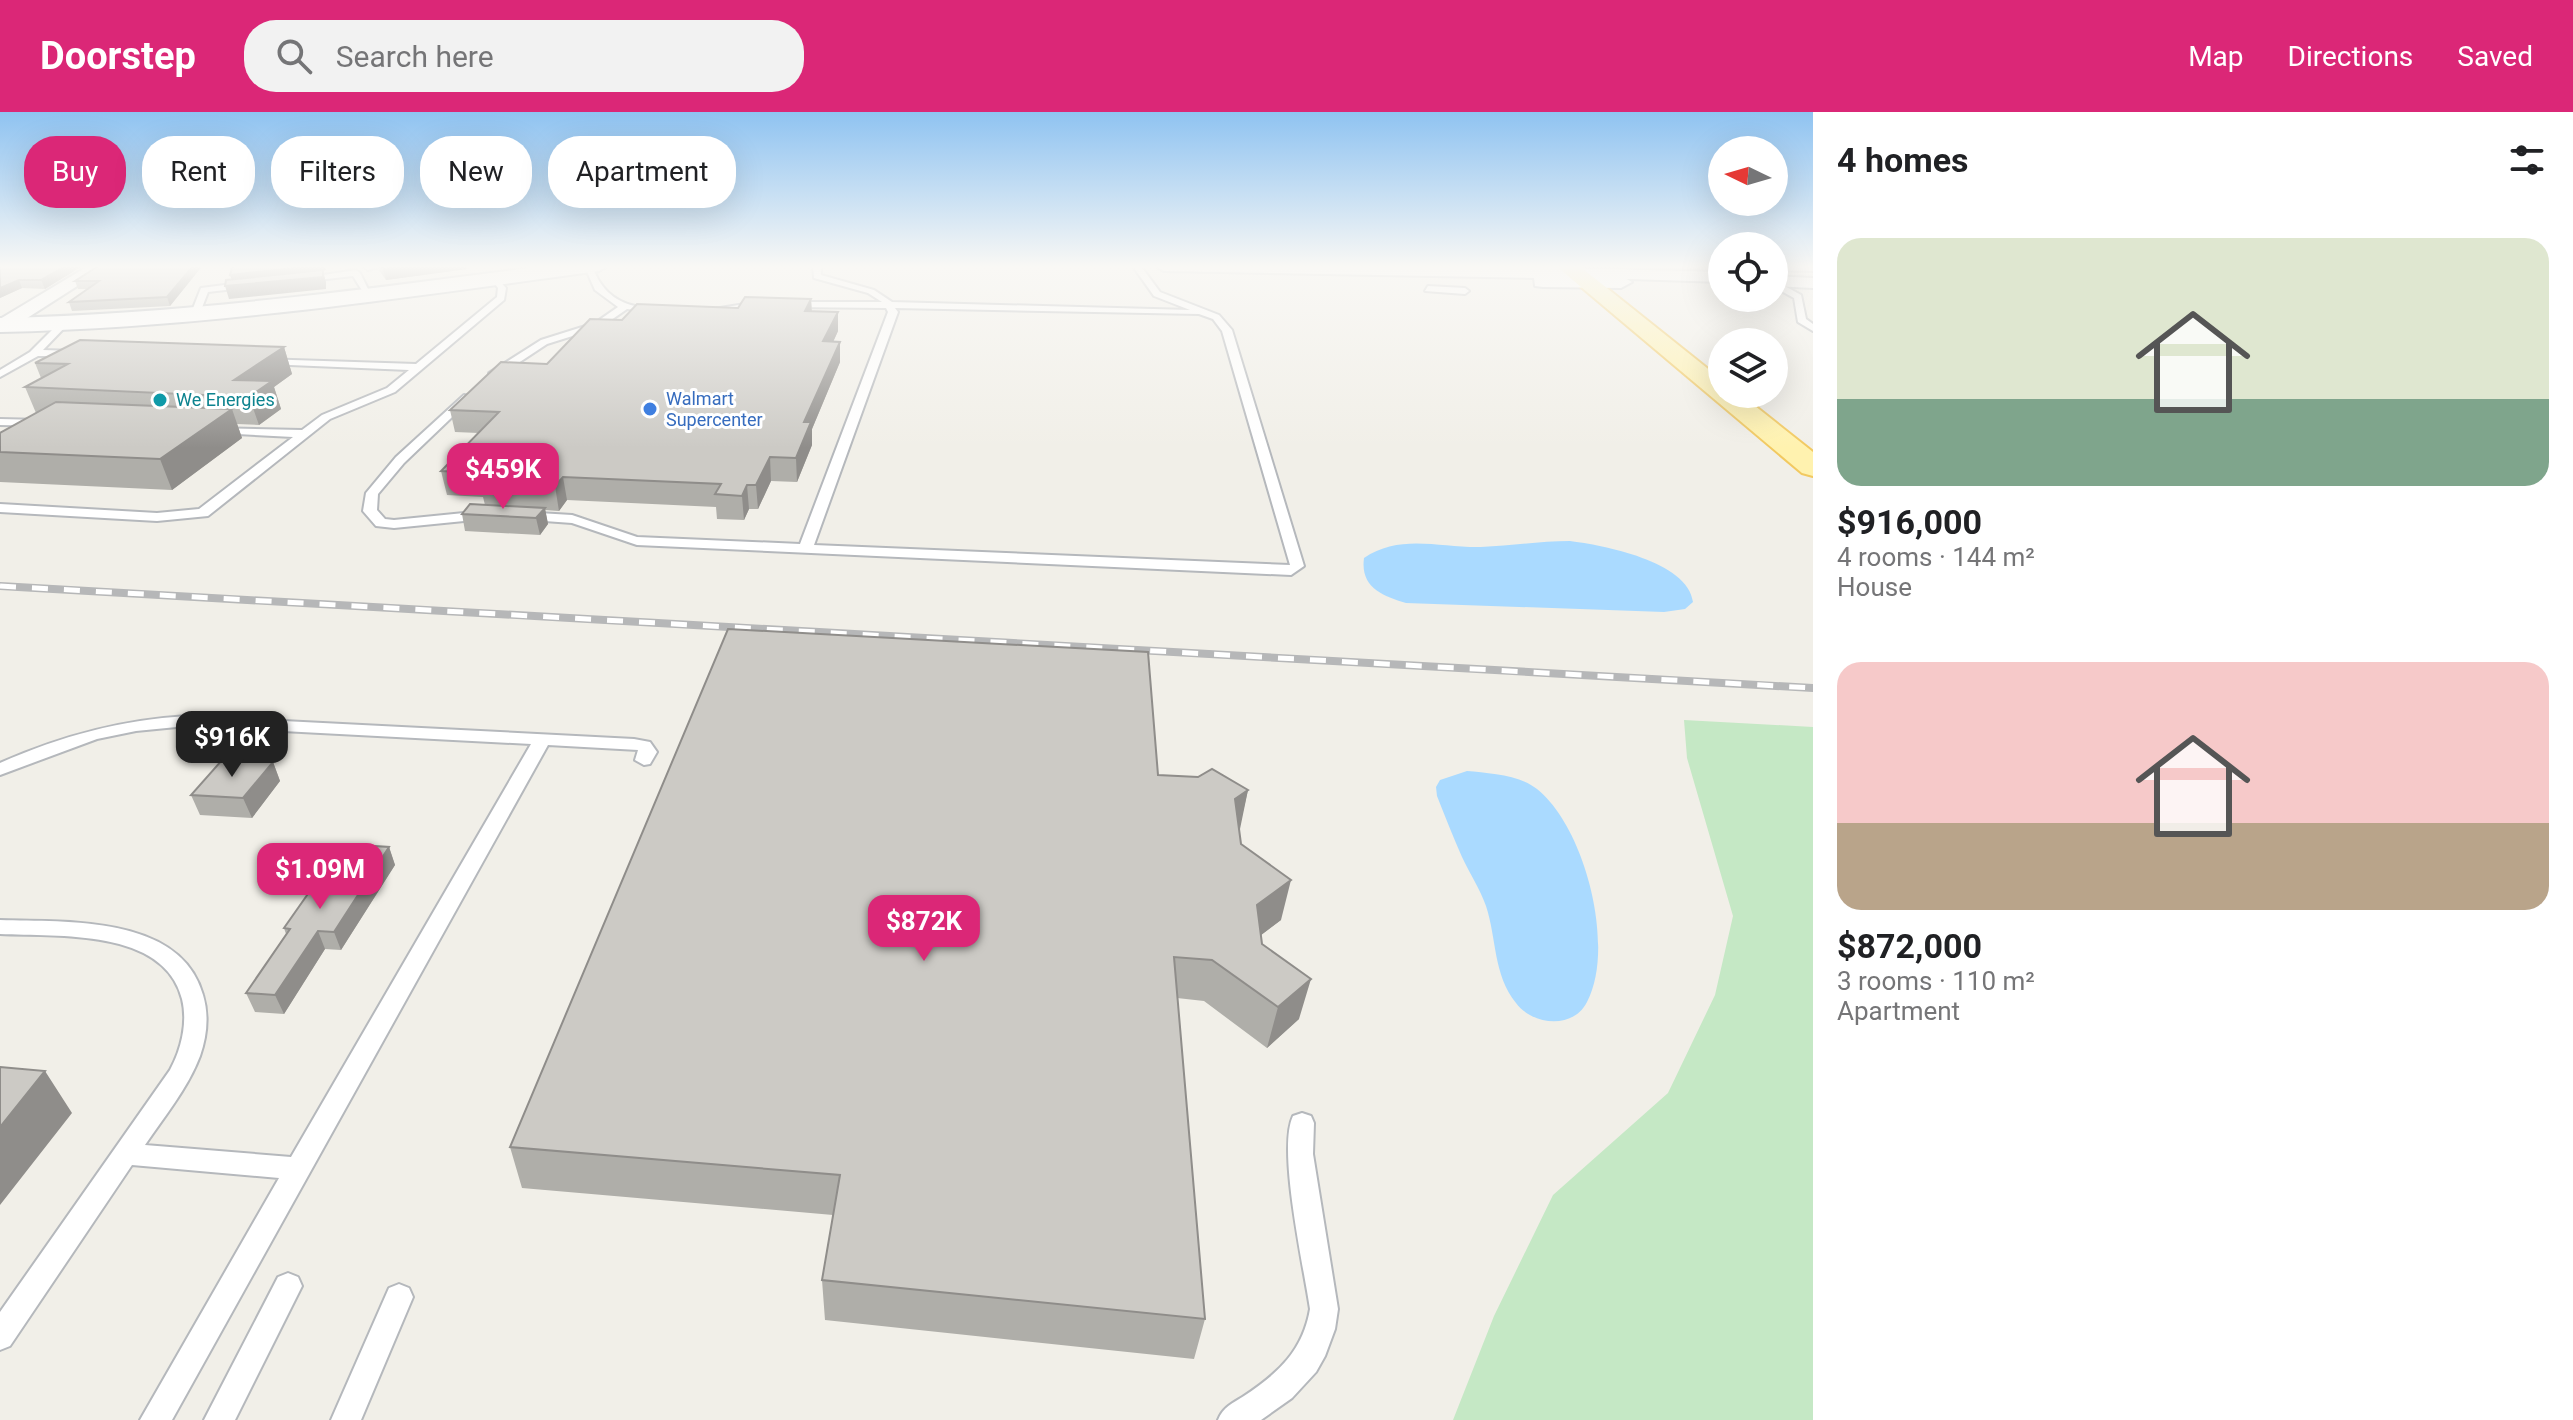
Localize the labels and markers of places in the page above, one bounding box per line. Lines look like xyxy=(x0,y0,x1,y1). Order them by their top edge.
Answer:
place label: Walmart Supercenter xyxy=(666,388,763,430)
place label: We Energies xyxy=(176,389,275,410)
marker: We Energies xyxy=(151,391,169,409)
marker: Walmart Supercenter xyxy=(641,400,659,418)
pin: $459K xyxy=(447,443,559,511)
pin: $916K xyxy=(176,711,288,779)
pin: $1.09M xyxy=(255,843,385,911)
pin: $872K xyxy=(868,895,980,963)

